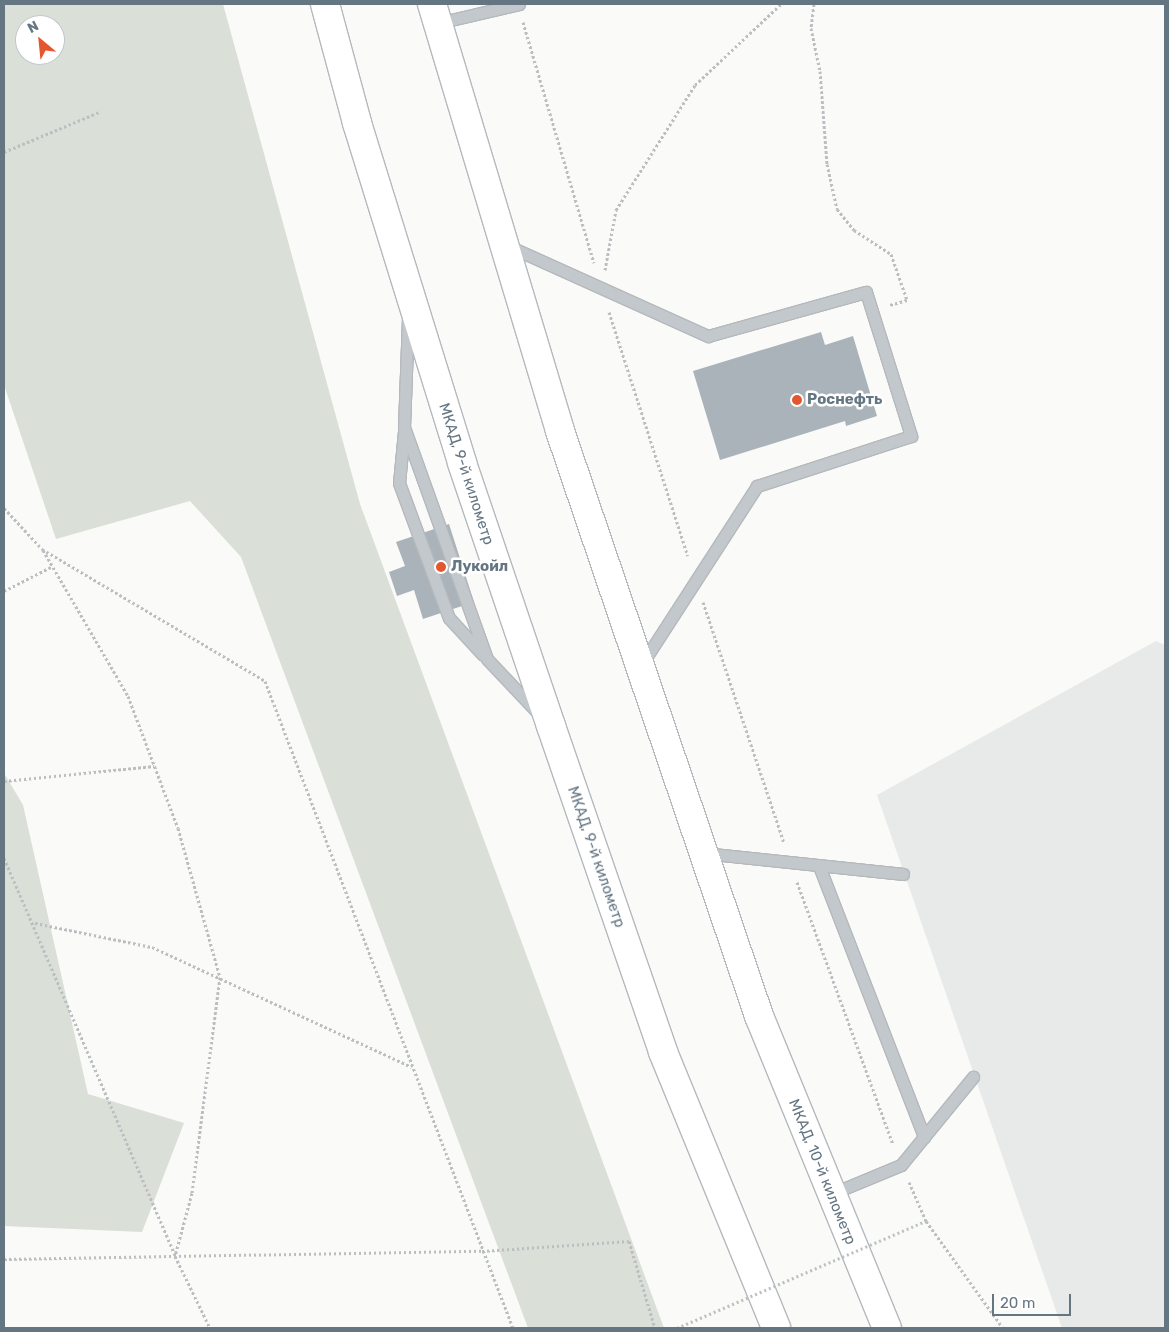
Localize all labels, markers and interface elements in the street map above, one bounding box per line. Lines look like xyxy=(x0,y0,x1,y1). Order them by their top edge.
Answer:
north arrow xyxy=(15,15,65,65)
text: N xyxy=(25,17,42,37)
place label: Роснефть xyxy=(807,391,882,409)
marker: Роснефть xyxy=(791,394,803,406)
street label: МКАД, 9-й километр xyxy=(435,401,497,547)
place label: Лукойл xyxy=(451,558,508,576)
marker: Лукойл xyxy=(435,561,447,573)
street label: МКАД, 9-й километр xyxy=(563,784,629,930)
street label: МКАД, 10-й километр xyxy=(785,1097,859,1247)
scale bar xyxy=(994,1284,1073,1316)
text: 20 m xyxy=(1000,1294,1035,1312)

